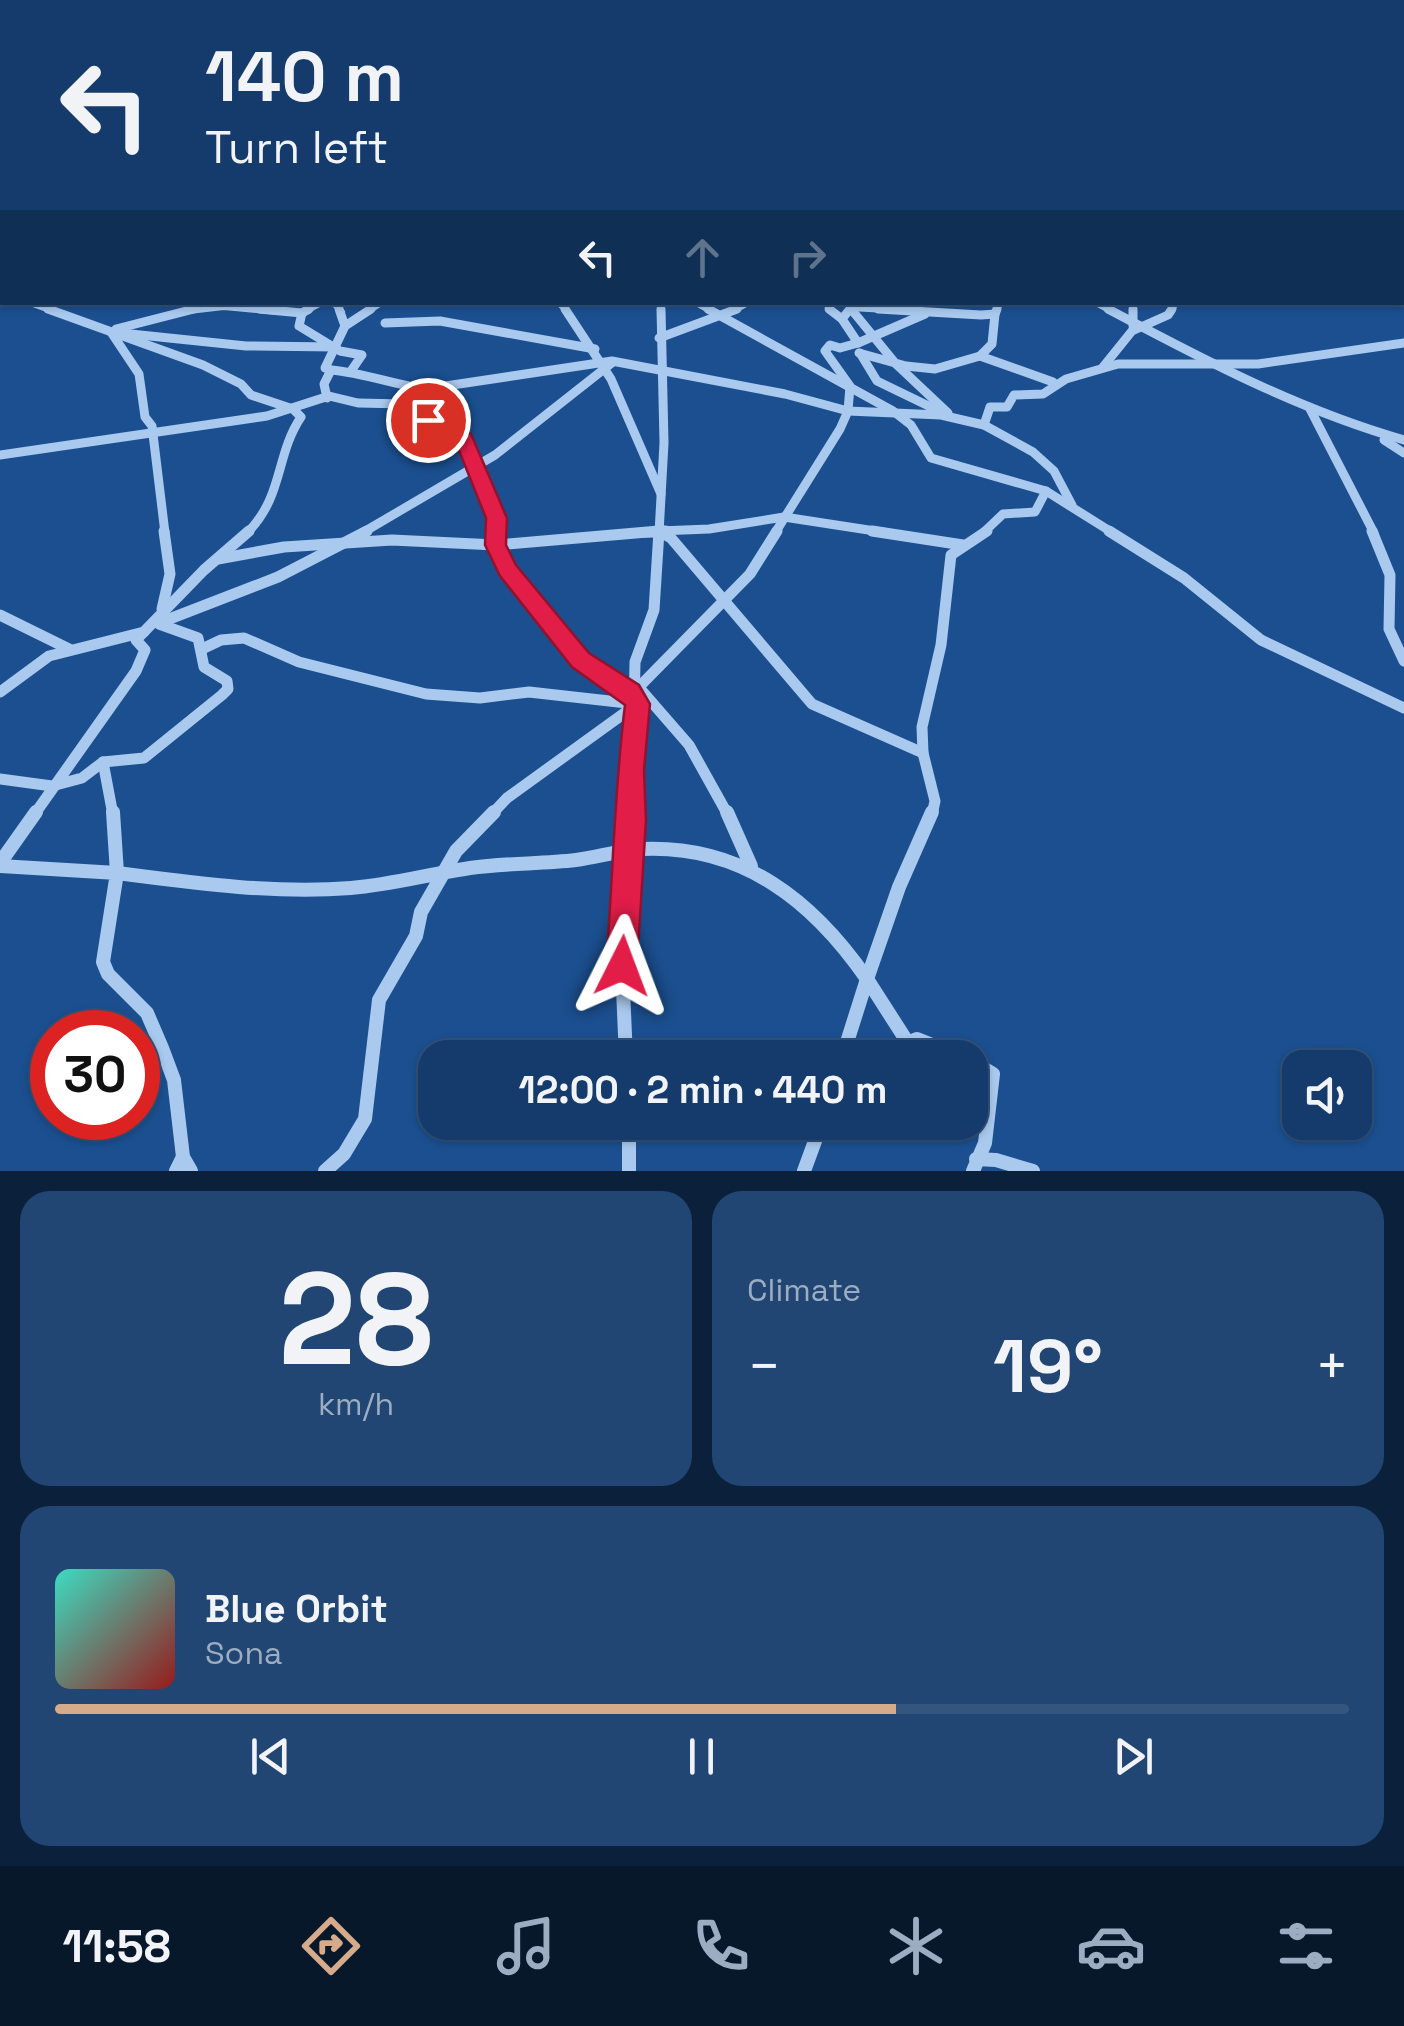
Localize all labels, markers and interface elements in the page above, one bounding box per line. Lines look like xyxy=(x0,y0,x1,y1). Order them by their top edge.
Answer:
text: 140 m xyxy=(205,32,404,121)
icon: left xyxy=(40,40,170,170)
text: Turn left xyxy=(205,119,388,176)
icon: left xyxy=(570,230,625,285)
icon: ahead xyxy=(675,230,730,285)
icon: right xyxy=(780,230,835,285)
pin xyxy=(386,378,471,463)
icon: arrive xyxy=(401,393,456,448)
position arrow xyxy=(570,914,674,1018)
speed limit sign: 30 xyxy=(30,1010,160,1140)
map controls xyxy=(1282,1050,1372,1140)
button: sound xyxy=(1282,1050,1372,1140)
text: 12:00 · 2 min · 440 m xyxy=(519,1066,887,1114)
text: 28 xyxy=(278,1236,434,1402)
text: Climate xyxy=(747,1270,861,1310)
text: 19° xyxy=(993,1318,1103,1414)
text: − xyxy=(747,1331,781,1401)
text: + xyxy=(1315,1331,1349,1401)
text: km/h xyxy=(318,1384,394,1424)
text: Blue Orbit xyxy=(205,1585,388,1633)
text: Sona xyxy=(205,1633,282,1673)
icon: previous xyxy=(243,1729,298,1784)
icon: pause xyxy=(674,1729,729,1784)
icon: next xyxy=(1106,1729,1161,1784)
icon: directions xyxy=(296,1911,366,1981)
icon: music xyxy=(491,1911,561,1981)
icon: phone xyxy=(686,1911,756,1981)
icon: climate xyxy=(881,1911,951,1981)
icon: car xyxy=(1076,1911,1146,1981)
icon: filters xyxy=(1271,1911,1341,1981)
text: 11:58 xyxy=(63,1918,171,1975)

